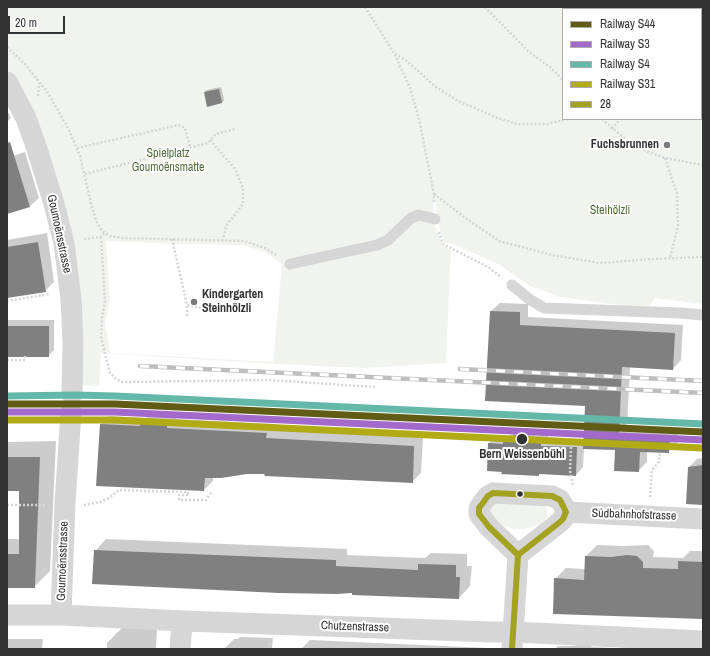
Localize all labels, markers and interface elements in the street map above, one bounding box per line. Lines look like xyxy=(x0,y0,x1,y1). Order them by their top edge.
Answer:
scale bar xyxy=(10,8,67,34)
legend xyxy=(562,8,702,120)
text: 20 m xyxy=(15,15,37,31)
text: Railway S44 xyxy=(600,16,655,32)
text: Railway S3 xyxy=(600,36,650,52)
text: Railway S4 xyxy=(600,56,650,72)
text: Railway S31 xyxy=(600,76,655,92)
text: 28 xyxy=(600,96,611,112)
place label: Fuchsbrunnen xyxy=(591,138,659,152)
marker: Fuchsbrunnen xyxy=(662,140,672,150)
park label: Spielplatz Goumoënsmatte xyxy=(132,147,204,175)
street label: Goumoënsstrasse xyxy=(44,193,74,275)
park label: Steihölzli xyxy=(590,204,630,218)
place label: Kindergarten Steinhölzli xyxy=(202,288,263,316)
marker: Kindergarten Steinhölzli xyxy=(189,297,199,307)
marker: Bern Weissenbühl xyxy=(515,432,529,446)
place label: Bern Weissenbühl xyxy=(479,448,565,462)
unlabelled marker xyxy=(515,489,525,499)
street label: Südbahnhofstrasse xyxy=(591,506,677,524)
street label: Goumoënsstrasse xyxy=(54,521,72,601)
street label: Chutzenstrasse xyxy=(321,619,389,635)

